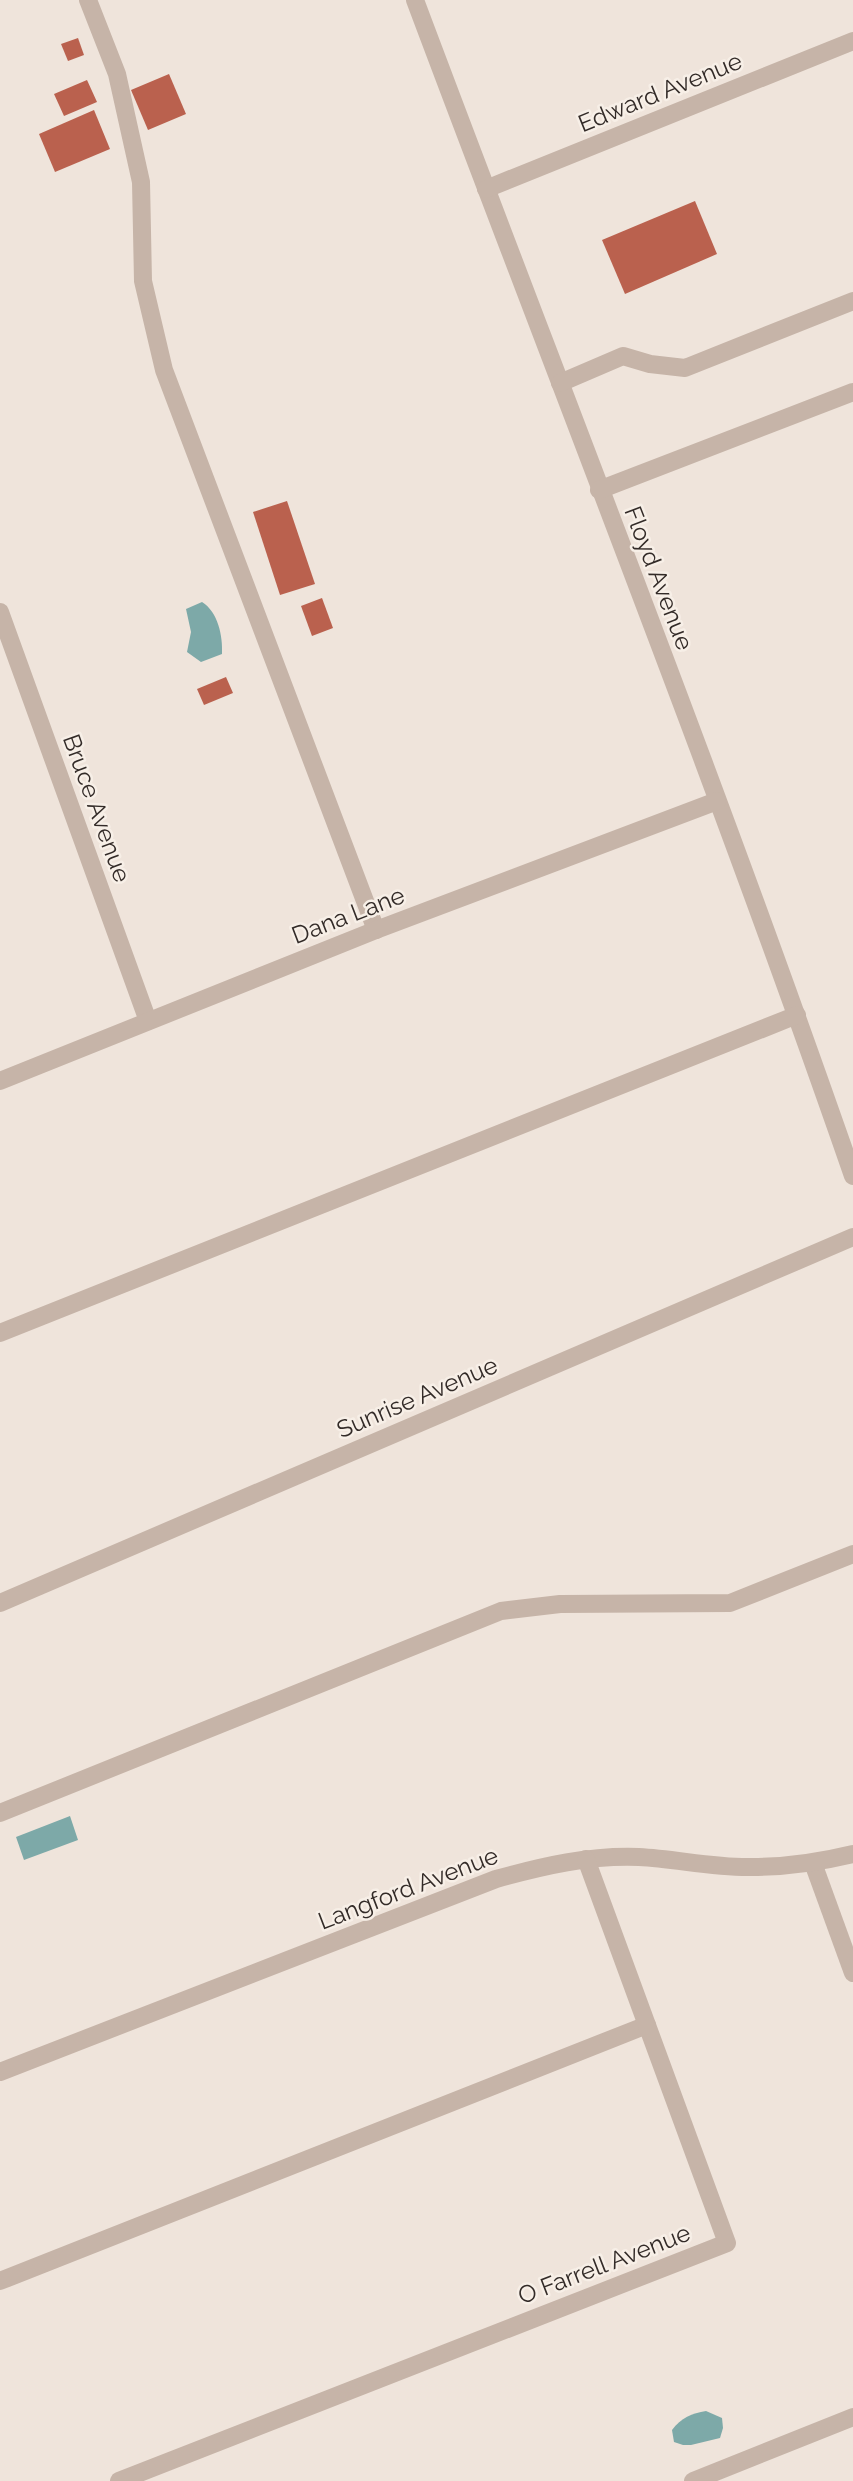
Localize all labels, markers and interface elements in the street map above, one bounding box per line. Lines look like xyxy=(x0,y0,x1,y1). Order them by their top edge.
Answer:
street label: Edward Avenue xyxy=(574,46,746,138)
street label: Floyd Avenue xyxy=(618,502,700,654)
street label: Bruce Avenue xyxy=(57,730,137,886)
street label: Dana Lane xyxy=(287,880,409,950)
street label: Sunrise Avenue xyxy=(332,1350,502,1444)
street label: Langford Avenue xyxy=(314,1840,502,1936)
street label: O Farrell Avenue xyxy=(514,2218,694,2310)

